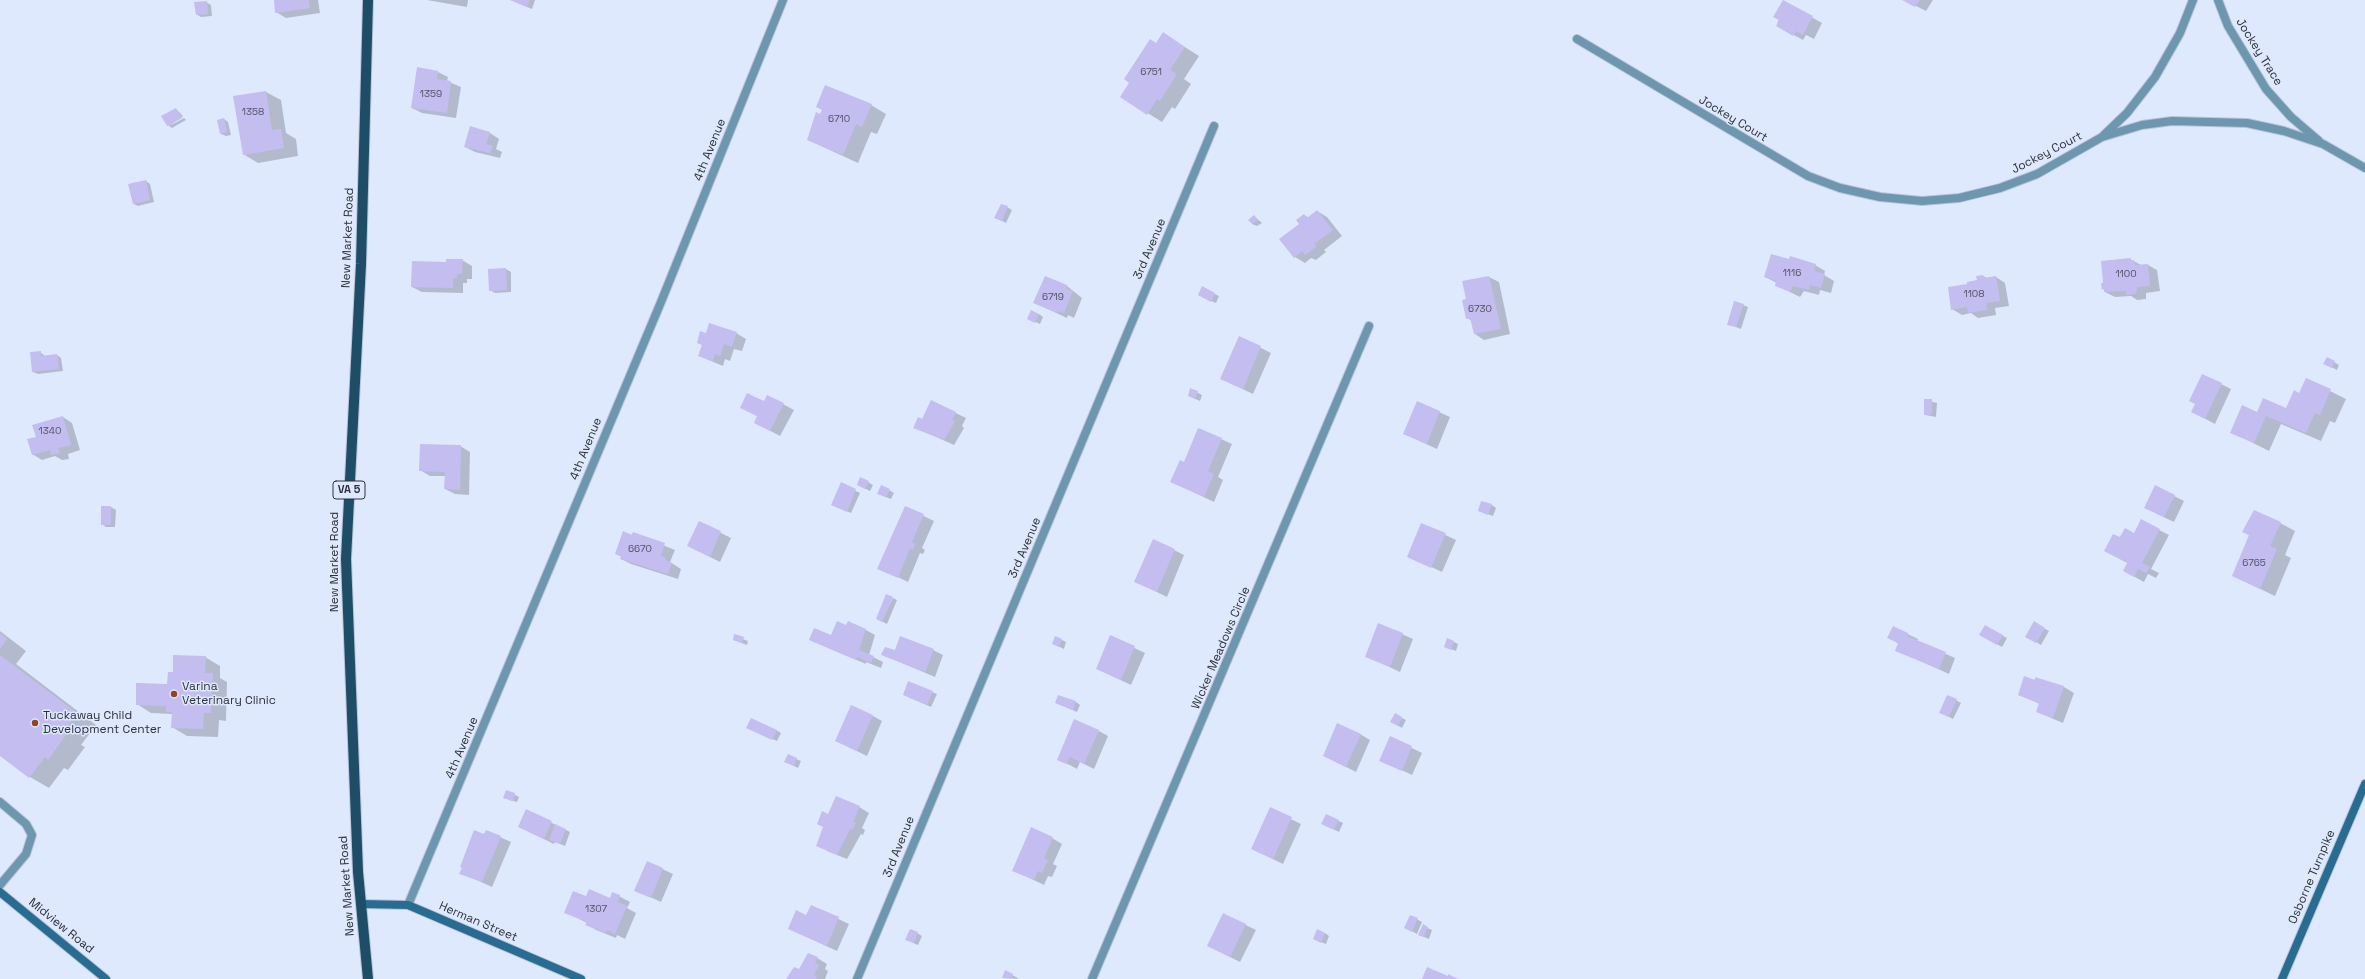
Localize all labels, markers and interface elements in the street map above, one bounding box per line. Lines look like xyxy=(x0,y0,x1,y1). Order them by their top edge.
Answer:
street label: Jockey Trace xyxy=(2233,16,2285,88)
house number: 6751 xyxy=(1140,66,1162,78)
house number: 1359 xyxy=(420,88,442,100)
street label: Jockey Court xyxy=(1696,93,1770,145)
house number: 1358 xyxy=(242,106,264,118)
house number: 6710 xyxy=(828,113,850,125)
street label: 4th Avenue xyxy=(691,117,729,183)
street label: Jockey Court xyxy=(2009,129,2085,177)
street label: New Market Road xyxy=(339,188,357,288)
street label: 3rd Avenue xyxy=(1131,216,1169,282)
house number: 1116 xyxy=(1783,267,1801,279)
house number: 1100 xyxy=(2115,268,2137,280)
house number: 1108 xyxy=(1964,288,1984,300)
house number: 6719 xyxy=(1042,291,1064,303)
house number: 6730 xyxy=(1468,303,1492,315)
street label: 4th Avenue xyxy=(567,416,605,482)
house number: 1340 xyxy=(39,425,61,437)
road number: VA 5 xyxy=(333,481,365,499)
street label: New Market Road xyxy=(328,512,342,612)
street label: 3rd Avenue xyxy=(1006,515,1044,581)
house number: 6670 xyxy=(628,543,652,555)
house number: 6765 xyxy=(2242,557,2266,569)
street label: Wicker Meadows Circle xyxy=(1189,585,1253,711)
place label: Varina Veterinary Clinic xyxy=(182,680,276,708)
marker: Varina Veterinary Clinic xyxy=(169,689,179,699)
place label: Tuckaway Child Development Center xyxy=(43,709,161,737)
street label: 4th Avenue xyxy=(443,715,481,781)
marker: Tuckaway Child Development Center xyxy=(30,718,40,728)
street label: 3rd Avenue xyxy=(880,814,918,880)
street label: Osborne Turnpike xyxy=(2286,828,2338,926)
street label: New Market Road xyxy=(336,835,358,937)
street label: Midview Road xyxy=(26,895,96,957)
street label: Herman Street xyxy=(437,899,519,945)
house number: 1307 xyxy=(585,903,607,915)

